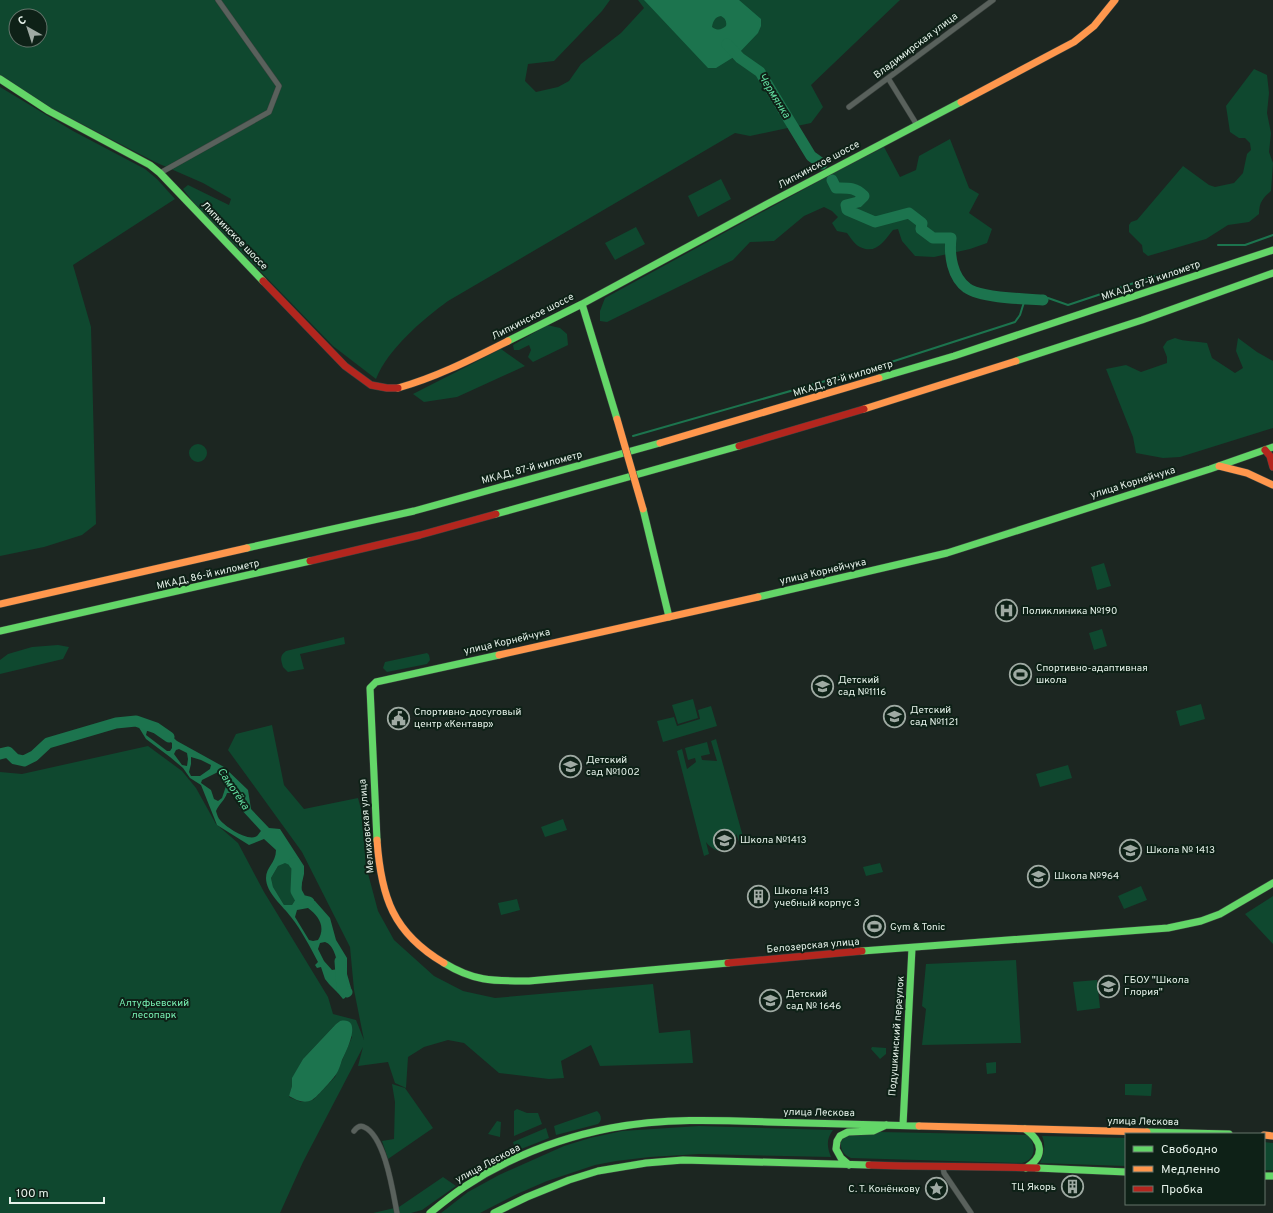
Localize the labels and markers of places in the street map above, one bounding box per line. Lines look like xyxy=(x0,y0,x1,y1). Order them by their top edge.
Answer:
hospital icon: Поликлиника №190 xyxy=(993,598,1019,624)
place label: Поликлиника №190 xyxy=(1022,605,1117,618)
sports icon: Спортивно-адаптивная школа xyxy=(1008,661,1034,687)
place label: Спортивно-адаптивная школа xyxy=(1036,662,1148,687)
school or university icon: Детский сад №1116 xyxy=(810,673,836,699)
place label: Детский сад №1116 xyxy=(838,674,886,699)
school or university icon: Детский сад №1121 xyxy=(881,703,907,729)
place label: Детский сад №1121 xyxy=(910,704,958,729)
public building icon: Спортивно-досуговый центр «Кентавр» xyxy=(385,705,411,731)
place label: Спортивно-досуговый центр «Кентавр» xyxy=(414,706,521,731)
school or university icon: Детский сад №1002 xyxy=(558,753,584,779)
place label: Детский сад №1002 xyxy=(586,754,640,779)
school or university icon: Школа №1413 xyxy=(711,827,737,853)
place label: Школа №1413 xyxy=(740,834,807,847)
school or university icon: Школа № 1413 xyxy=(1117,837,1143,863)
place label: Школа № 1413 xyxy=(1146,844,1215,857)
school or university icon: Школа №964 xyxy=(1025,863,1051,889)
place label: Школа №964 xyxy=(1054,870,1119,883)
building icon: Школа 1413 учебный корпус 3 xyxy=(746,884,772,910)
place label: Школа 1413 учебный корпус 3 xyxy=(774,885,860,910)
sports icon: Gym & Tonic xyxy=(861,914,887,940)
place label: Gym & Tonic xyxy=(890,921,945,934)
school or university icon: ГБОУ "Школа Глория" xyxy=(1095,973,1121,999)
place label: ГБОУ "Школа Глория" xyxy=(1124,974,1189,999)
school or university icon: Детский сад № 1646 xyxy=(758,987,784,1013)
place label: Детский сад № 1646 xyxy=(786,988,841,1013)
building icon: ТЦ Якорь xyxy=(1059,1174,1085,1200)
place icon: С. Т. Конёнкову xyxy=(923,1176,949,1202)
place label: ТЦ Якорь xyxy=(1011,1181,1056,1194)
place label: С. Т. Конёнкову xyxy=(848,1183,920,1196)

